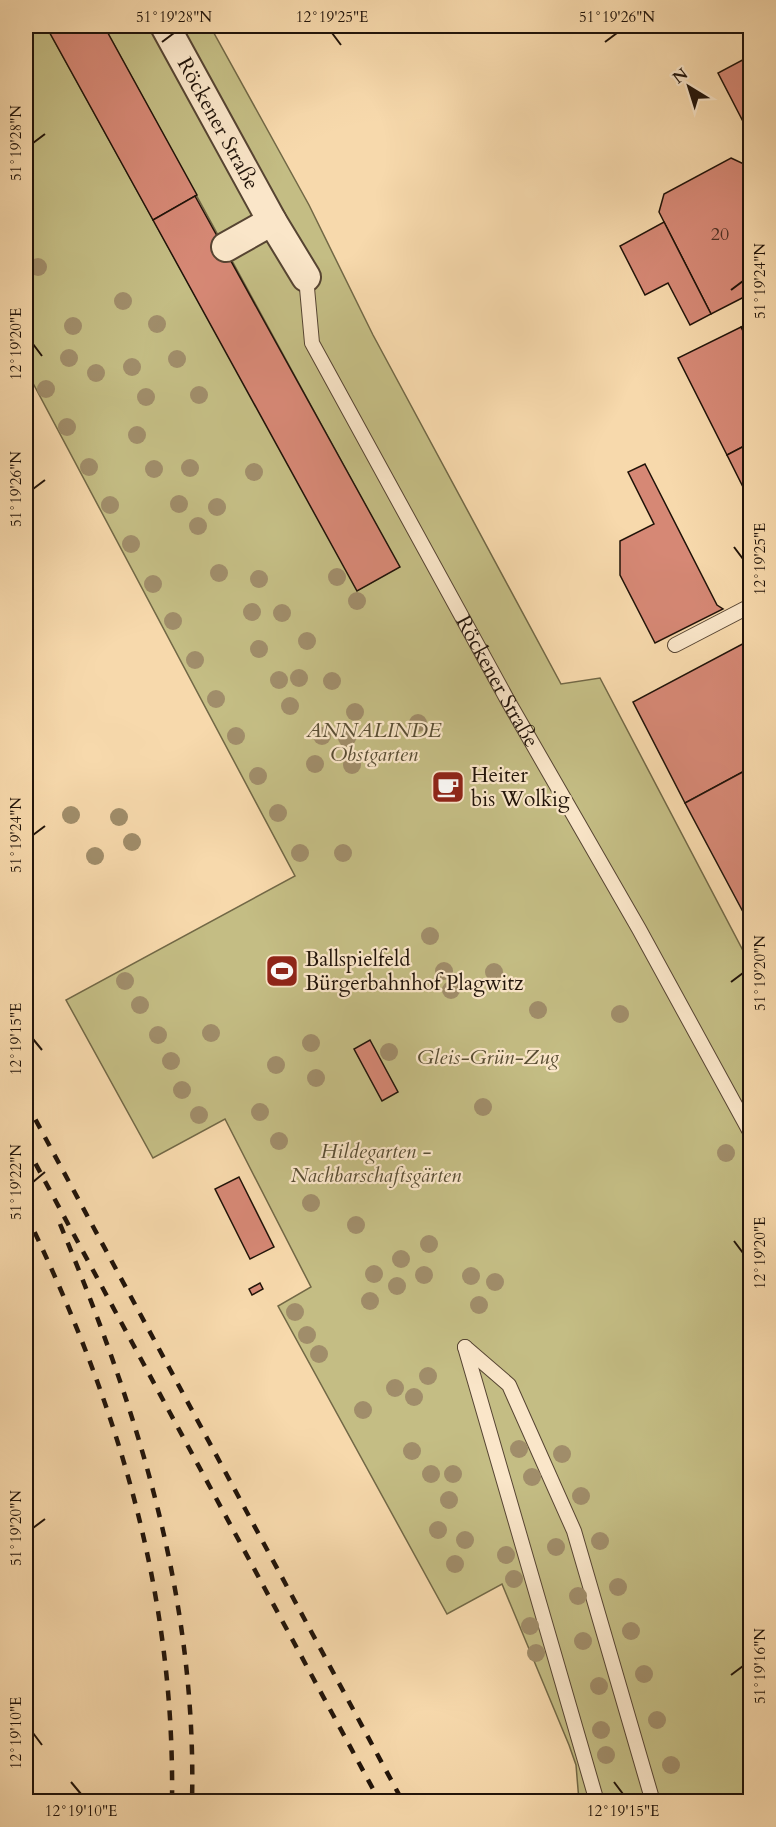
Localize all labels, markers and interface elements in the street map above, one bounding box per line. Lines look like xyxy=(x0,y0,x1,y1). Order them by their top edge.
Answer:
text: 51°19'28"N xyxy=(136,7,212,27)
text: 12°19'25"E xyxy=(296,7,368,27)
text: 51°19'26"N xyxy=(579,7,655,27)
street label: Röckener Straße xyxy=(170,52,266,195)
north arrow xyxy=(659,57,719,117)
text: N xyxy=(668,63,693,89)
text: 51°19'28"N xyxy=(6,105,26,181)
house number: 20 xyxy=(711,222,729,247)
text: 51°19'24"N xyxy=(750,243,770,319)
text: 12°19'20"E xyxy=(6,308,26,380)
text: 51°19'26"N xyxy=(6,451,26,527)
text: 12°19'25"E xyxy=(750,523,770,595)
street label: Röckener Straße xyxy=(449,610,546,753)
park label: ANNALINDE Obstgarten xyxy=(305,716,442,769)
place label: Heiter bis Wolkig xyxy=(471,761,570,814)
cafe icon: Heiter bis Wolkig xyxy=(430,769,466,805)
text: 51°19'24"N xyxy=(6,797,26,873)
text: 51°19'20"N xyxy=(750,935,770,1011)
place label: Ballspielfeld Bürgerbahnhof Plagwitz xyxy=(305,945,524,998)
sports icon: Ballspielfeld Bürgerbahnhof Plagwitz xyxy=(264,953,300,989)
text: 12°19'15"E xyxy=(6,1003,26,1075)
park label: Gleis-Grün-Zug xyxy=(417,1043,560,1072)
park label: Hildegarten - Nachbarschaftsgärten xyxy=(291,1137,462,1190)
text: 51°19'22"N xyxy=(6,1144,26,1220)
text: 12°19'20"E xyxy=(750,1217,770,1289)
text: 51°19'20"N xyxy=(6,1490,26,1566)
text: 51°19'16"N xyxy=(750,1628,770,1704)
text: 12°19'10"E xyxy=(6,1697,26,1769)
text: 12°19'10"E xyxy=(45,1801,117,1821)
text: 12°19'15"E xyxy=(587,1801,659,1821)

